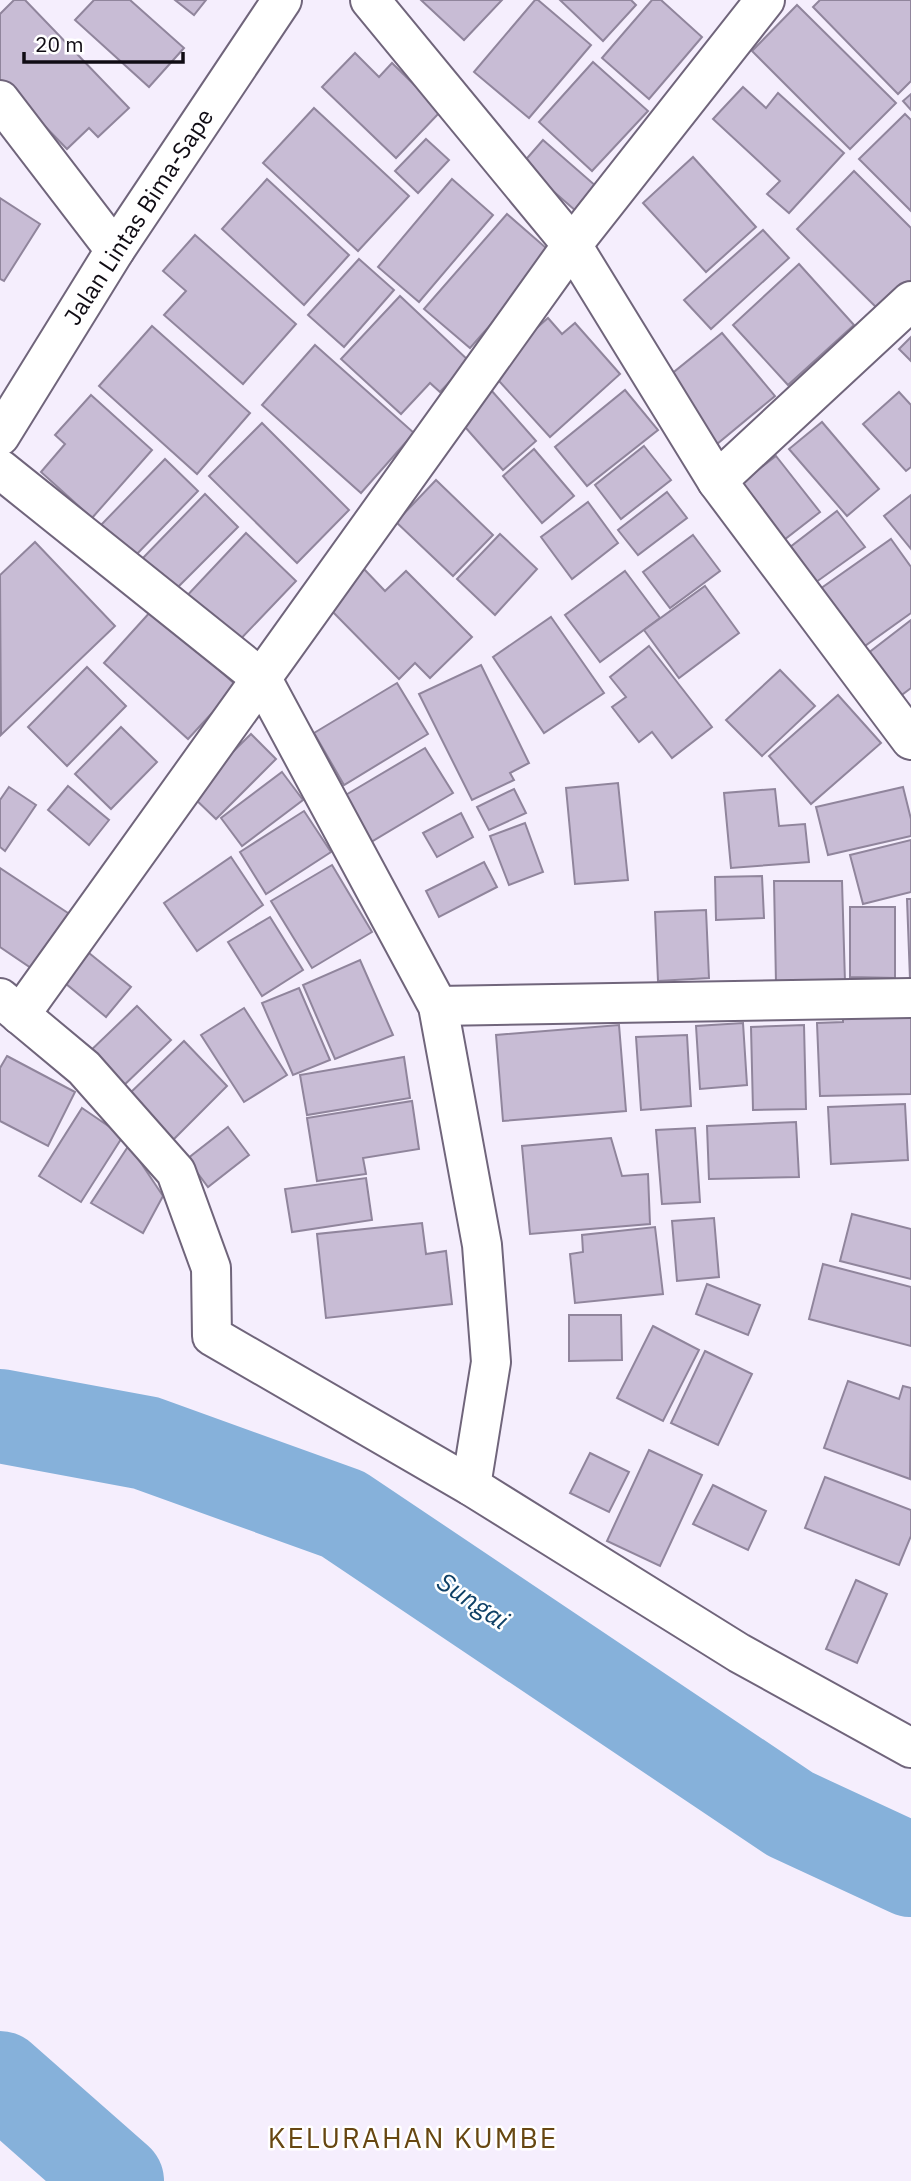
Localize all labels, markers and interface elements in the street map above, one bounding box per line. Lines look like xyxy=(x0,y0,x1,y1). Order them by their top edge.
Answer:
scale bar xyxy=(24,21,184,65)
text: 20 m xyxy=(35,30,84,58)
street label: Jalan Lintas Bima-Sape xyxy=(56,102,220,331)
water label: Sungai xyxy=(431,1564,516,1637)
district label: KELURAHAN KUMBE xyxy=(268,2119,558,2156)

